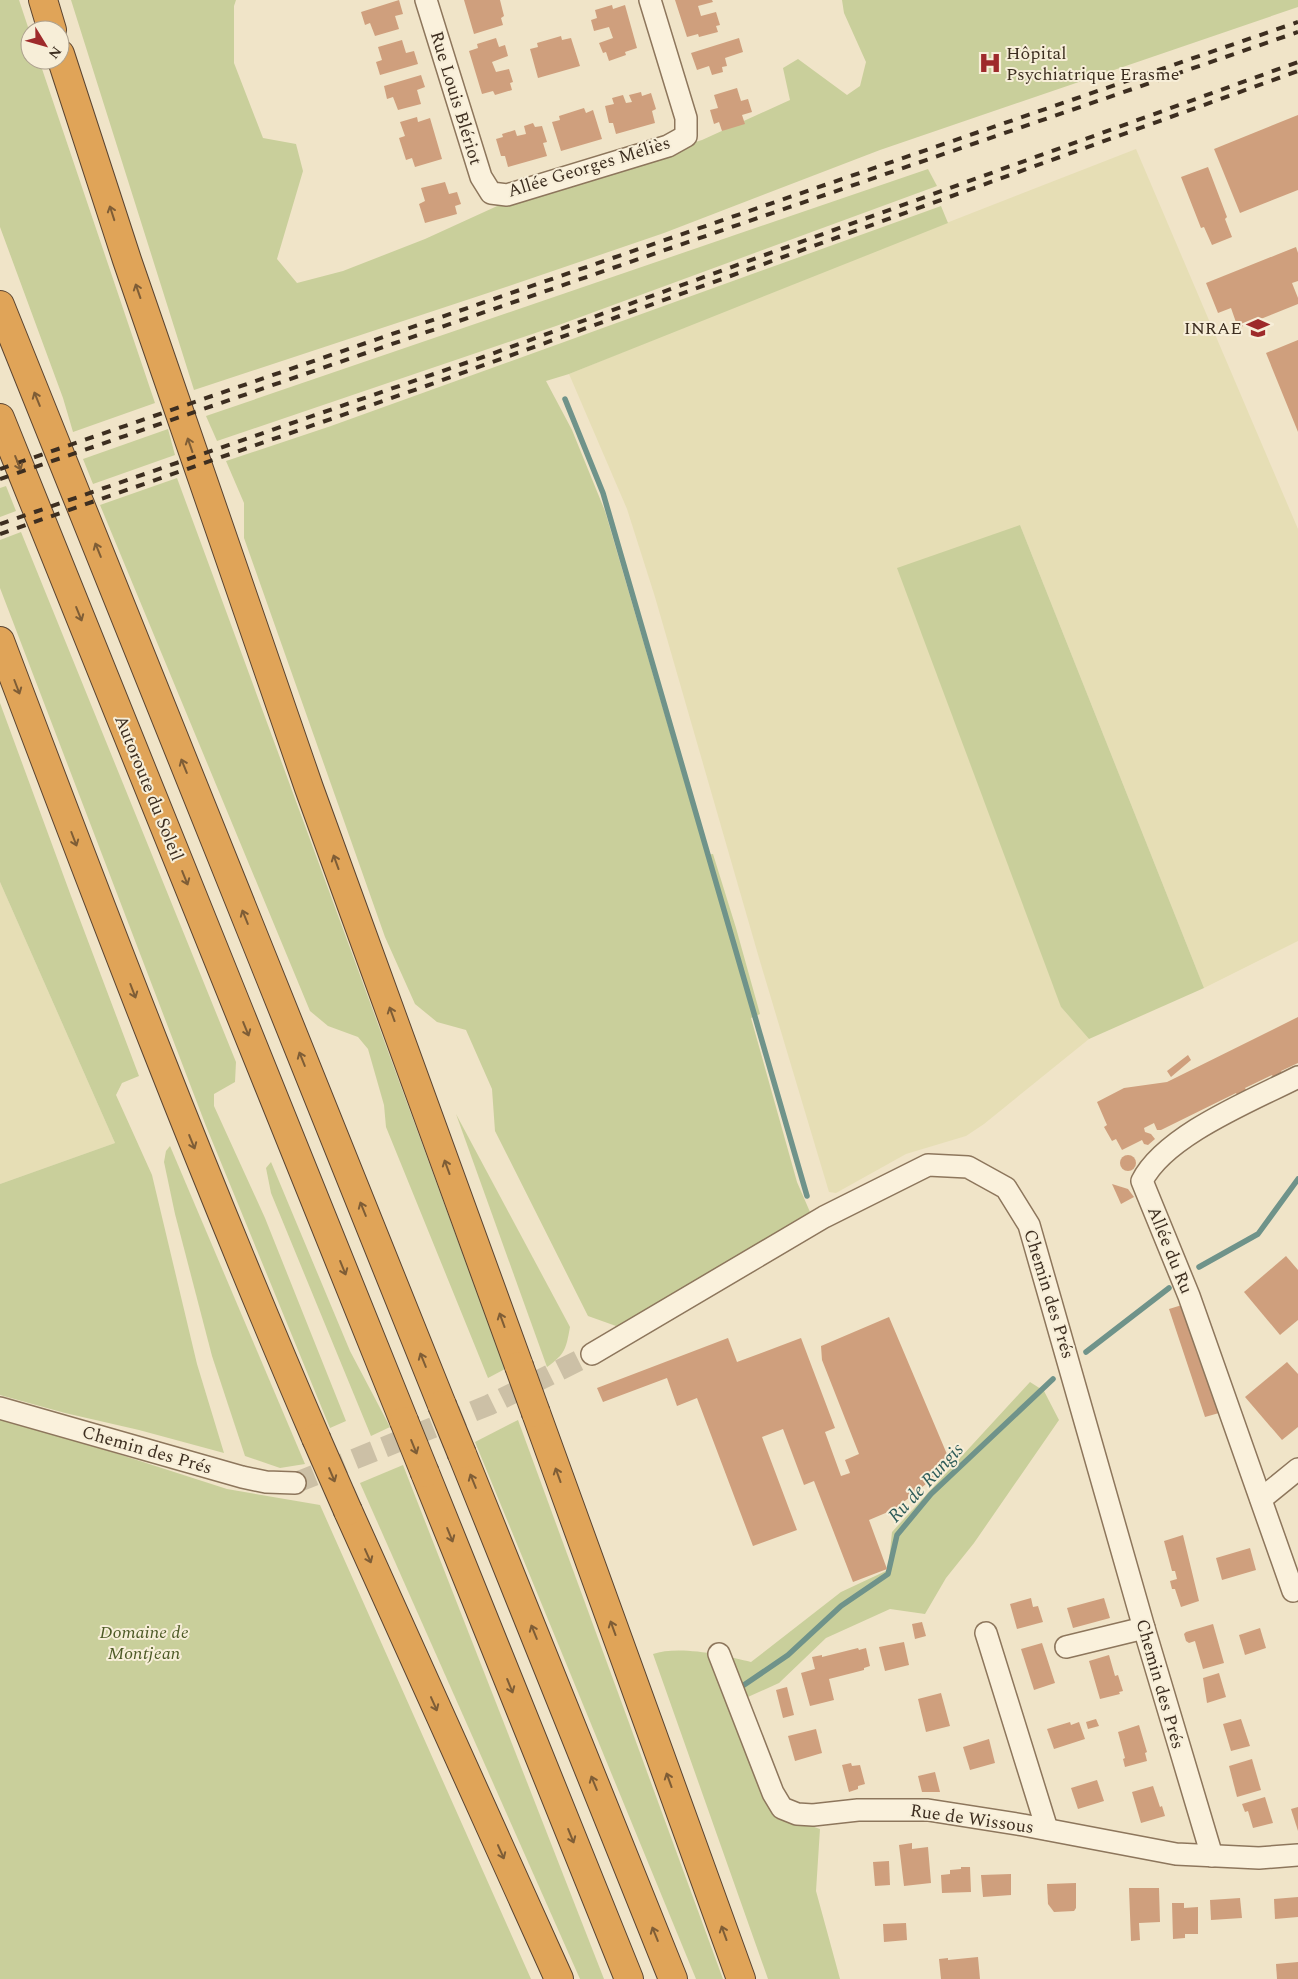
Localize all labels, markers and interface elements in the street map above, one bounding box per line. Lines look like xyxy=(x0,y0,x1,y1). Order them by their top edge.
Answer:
north arrow xyxy=(20,20,70,70)
street label: Rue Louis Blériot xyxy=(423,28,489,168)
place label: Hôpital Psychiatrique Erasme xyxy=(1006,40,1180,88)
text: N xyxy=(43,42,67,63)
hospital icon: Hôpital Psychiatrique Erasme xyxy=(977,50,1003,76)
street label: Allée Georges Méliès xyxy=(504,129,674,205)
one-way arrow xyxy=(107,206,116,222)
one-way arrow xyxy=(133,283,142,299)
place label: INRAE xyxy=(1184,315,1242,342)
school or university icon: INRAE xyxy=(1245,315,1271,341)
one-way arrow xyxy=(32,392,41,407)
one-way arrow xyxy=(185,437,194,453)
one-way arrow xyxy=(14,455,23,470)
one-way arrow xyxy=(93,543,102,558)
one-way arrow xyxy=(75,606,84,621)
one-way arrow xyxy=(13,679,22,694)
street label: Autoroute du Soleil xyxy=(107,711,191,865)
one-way arrow xyxy=(179,759,189,774)
one-way arrow xyxy=(70,831,79,846)
one-way arrow xyxy=(331,855,340,870)
one-way arrow xyxy=(181,870,191,885)
one-way arrow xyxy=(240,910,249,925)
one-way arrow xyxy=(128,983,138,998)
one-way arrow xyxy=(387,1007,396,1023)
one-way arrow xyxy=(242,1021,251,1036)
one-way arrow xyxy=(296,1051,305,1066)
one-way arrow xyxy=(188,1134,198,1149)
one-way arrow xyxy=(442,1160,451,1176)
one-way arrow xyxy=(357,1202,367,1217)
street label: Allée du Ru xyxy=(1140,1202,1200,1298)
street label: Chemin des Prés xyxy=(1016,1226,1082,1362)
one-way arrow xyxy=(338,1260,348,1275)
one-way arrow xyxy=(497,1313,506,1328)
one-way arrow xyxy=(418,1353,428,1368)
street label: Chemin des Prés xyxy=(79,1419,215,1481)
water label: Ru de Rungis xyxy=(881,1436,971,1530)
one-way arrow xyxy=(410,1439,420,1454)
one-way arrow xyxy=(328,1467,338,1482)
one-way arrow xyxy=(553,1468,562,1483)
one-way arrow xyxy=(468,1474,478,1489)
one-way arrow xyxy=(445,1527,455,1542)
one-way arrow xyxy=(364,1548,373,1563)
street label: Chemin des Prés xyxy=(1129,1616,1191,1752)
park label: Domaine de Montjean xyxy=(99,1619,189,1667)
one-way arrow xyxy=(608,1620,617,1636)
one-way arrow xyxy=(528,1625,538,1640)
one-way arrow xyxy=(507,1678,516,1693)
one-way arrow xyxy=(430,1696,440,1711)
one-way arrow xyxy=(664,1773,673,1789)
one-way arrow xyxy=(589,1776,598,1791)
street label: Rue de Wissous xyxy=(908,1797,1036,1841)
one-way arrow xyxy=(567,1828,577,1843)
one-way arrow xyxy=(497,1844,506,1859)
one-way arrow xyxy=(719,1926,728,1941)
one-way arrow xyxy=(650,1927,659,1942)

